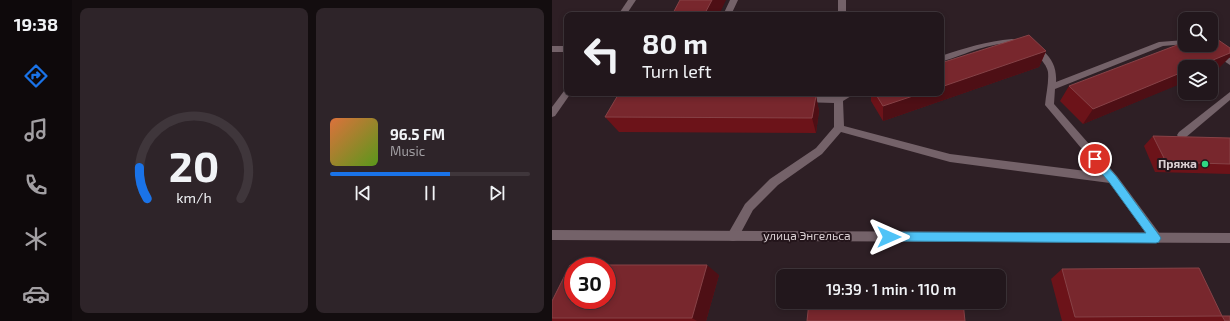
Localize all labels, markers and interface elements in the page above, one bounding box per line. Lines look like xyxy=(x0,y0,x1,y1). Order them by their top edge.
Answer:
map controls xyxy=(1178,12,1218,100)
button: search xyxy=(1178,12,1218,52)
text: 19:38 xyxy=(14,13,58,35)
text: 80 m xyxy=(642,26,708,60)
icon: left xyxy=(576,28,628,80)
text: Turn left xyxy=(642,60,712,82)
button: layers xyxy=(1178,60,1218,100)
icon: directions xyxy=(22,62,50,90)
icon: music xyxy=(22,116,50,144)
text: 96.5 FM xyxy=(390,125,445,143)
text: 20 xyxy=(169,139,219,189)
pin xyxy=(1078,142,1112,176)
text: Music xyxy=(390,143,425,159)
icon: arrive xyxy=(1084,148,1106,170)
place label: Пряжа xyxy=(1158,156,1197,170)
marker: Пряжа xyxy=(1200,159,1210,169)
icon: phone xyxy=(22,171,50,199)
icon: previous xyxy=(352,182,374,204)
icon: pause xyxy=(419,182,441,204)
icon: next xyxy=(486,182,508,204)
text: km/h xyxy=(176,188,212,205)
position arrow xyxy=(868,216,910,258)
icon: climate xyxy=(22,225,50,253)
street label: улица Энгельса xyxy=(763,228,851,243)
speed limit sign: 30 xyxy=(564,257,616,309)
icon: car xyxy=(22,280,50,308)
text: 19:39 · 1 min · 110 m xyxy=(826,280,956,298)

